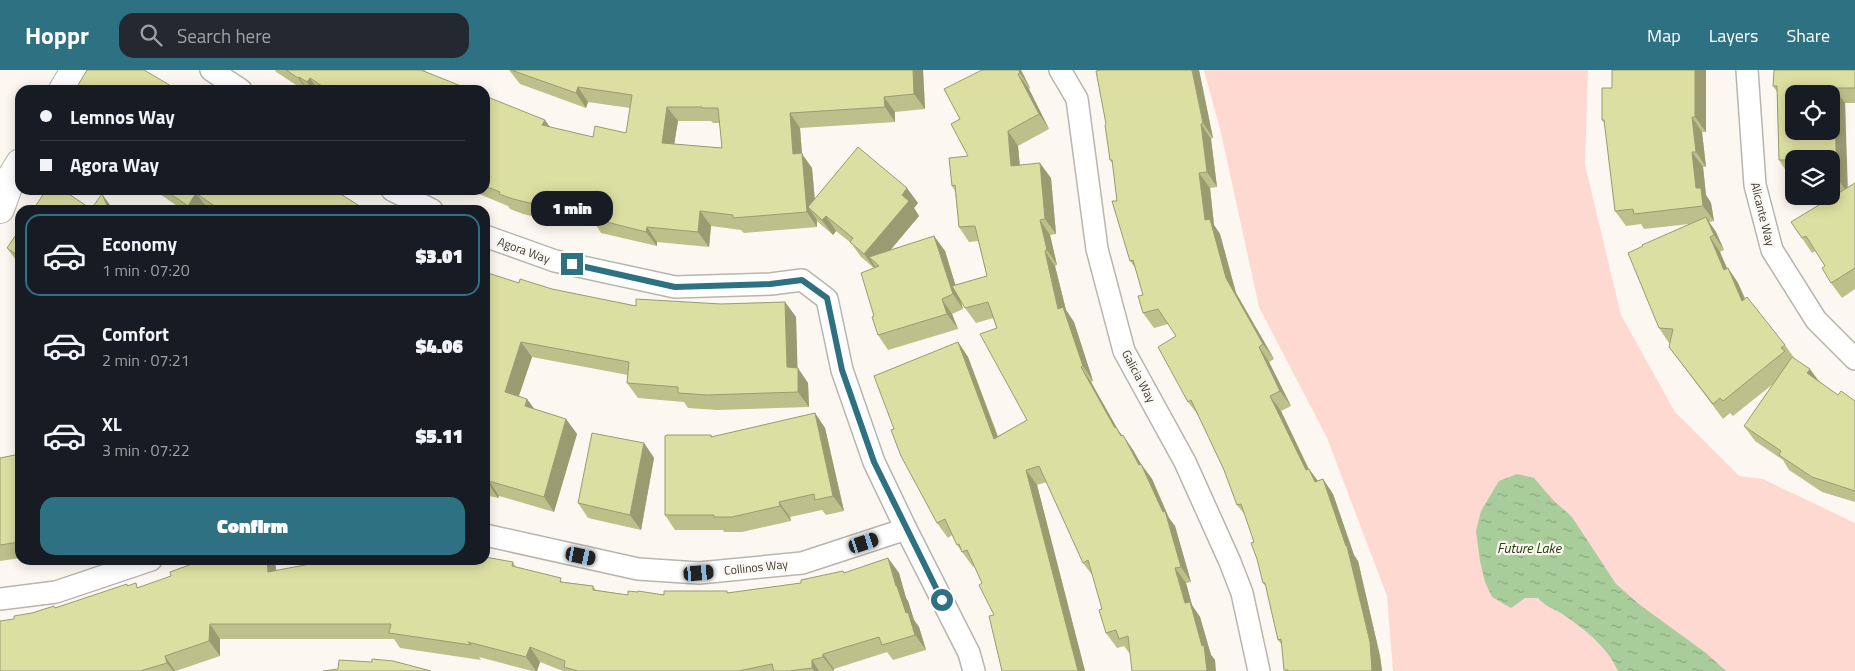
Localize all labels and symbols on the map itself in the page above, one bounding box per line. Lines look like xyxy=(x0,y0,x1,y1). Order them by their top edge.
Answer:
street label: Alicante Way xyxy=(1746,180,1780,248)
callout: 1 min xyxy=(531,191,613,226)
street label: Agora Way xyxy=(495,232,553,268)
route end xyxy=(561,253,583,275)
street label: Galicia Way xyxy=(1117,346,1161,406)
car xyxy=(847,531,880,555)
water label: Future Lake xyxy=(1497,537,1563,558)
car xyxy=(564,546,597,566)
street label: Collinos Way xyxy=(723,554,789,580)
car xyxy=(683,564,714,582)
route start xyxy=(931,589,953,611)

